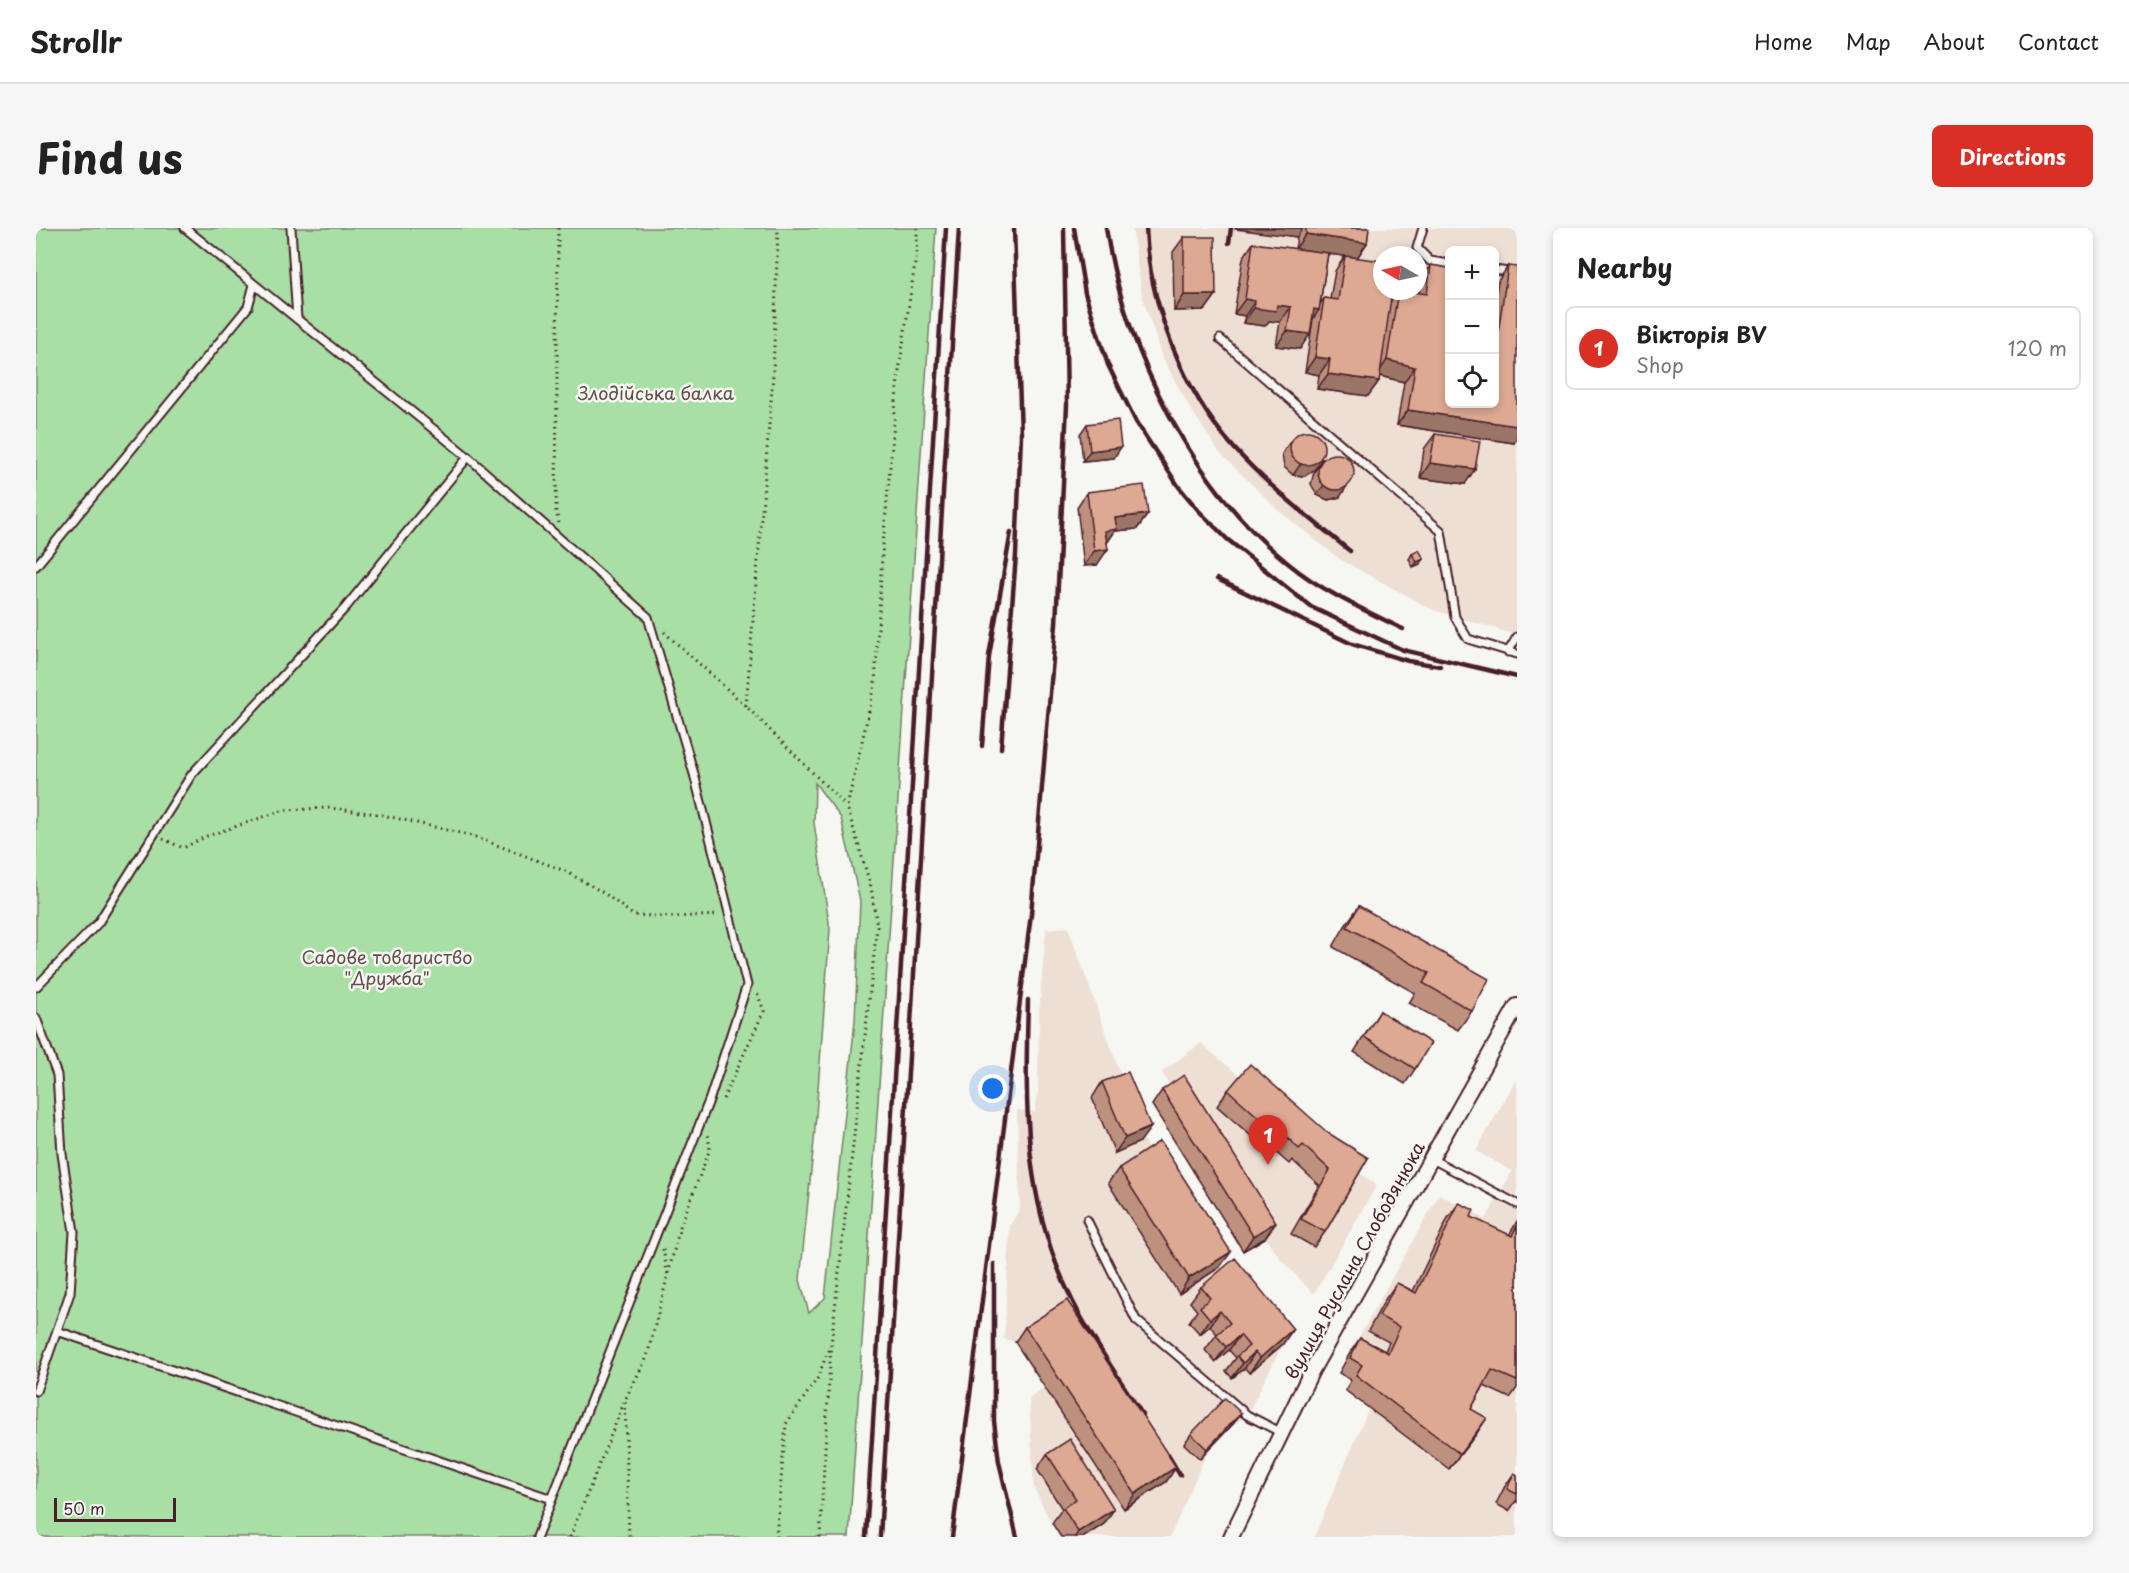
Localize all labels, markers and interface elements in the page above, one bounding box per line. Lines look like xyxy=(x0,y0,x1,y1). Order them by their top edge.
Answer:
text: Strollr xyxy=(30,20,122,63)
text: Home xyxy=(1754,25,1813,57)
text: Map xyxy=(1846,25,1891,57)
text: About xyxy=(1924,25,1985,57)
text: Contact xyxy=(2018,25,2099,57)
text: Find us xyxy=(36,125,183,188)
button: Directions xyxy=(1932,125,2093,187)
north arrow xyxy=(1373,246,1427,300)
map controls xyxy=(1445,246,1499,408)
button: + xyxy=(1445,246,1499,300)
text: Nearby xyxy=(1577,248,1672,287)
button: − xyxy=(1445,300,1499,354)
text: Вікторія BV xyxy=(1636,317,1767,350)
text: 1 xyxy=(1594,333,1603,363)
text: 120 m xyxy=(2008,333,2067,363)
text: Shop xyxy=(1636,350,1684,380)
button: locate xyxy=(1445,354,1499,408)
park label: Злодійська балка xyxy=(577,379,735,406)
park label: Садове товариство "Дружба" xyxy=(302,943,472,991)
your location xyxy=(978,1074,1007,1103)
pin: 1 xyxy=(1248,1116,1288,1165)
street label: вулиця Руслана Слободянюка xyxy=(1277,1136,1431,1384)
scale bar xyxy=(54,1495,176,1522)
text: 50 m xyxy=(63,1496,104,1520)

